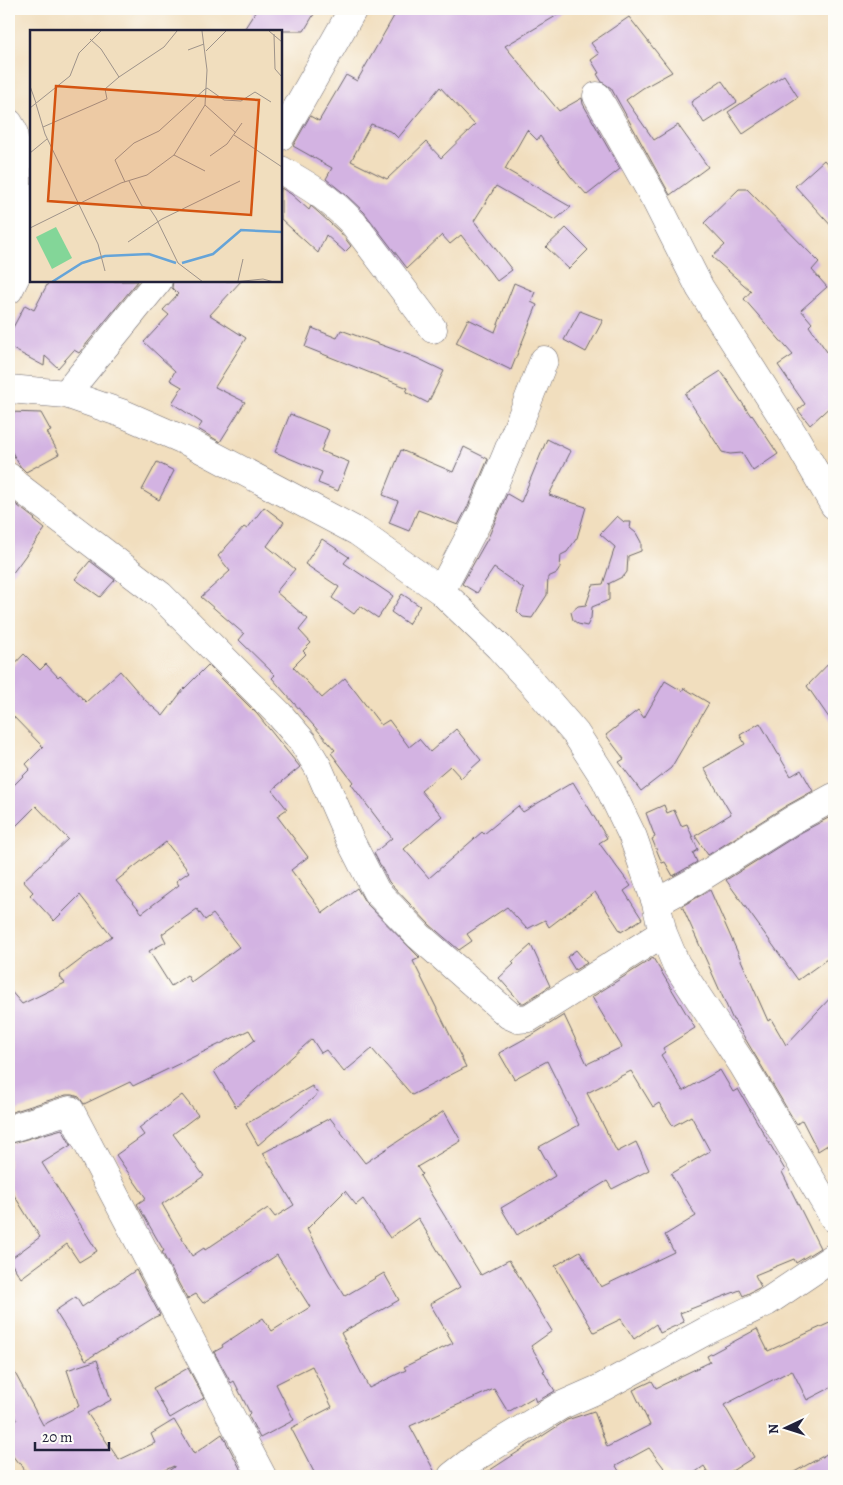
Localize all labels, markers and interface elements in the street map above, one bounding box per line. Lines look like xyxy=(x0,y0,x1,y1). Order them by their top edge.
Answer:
inset map xyxy=(30,30,282,282)
north arrow xyxy=(760,1402,810,1452)
scale bar xyxy=(35,1420,109,1452)
text: N xyxy=(764,1423,783,1435)
text: 20 m xyxy=(42,1427,73,1447)

